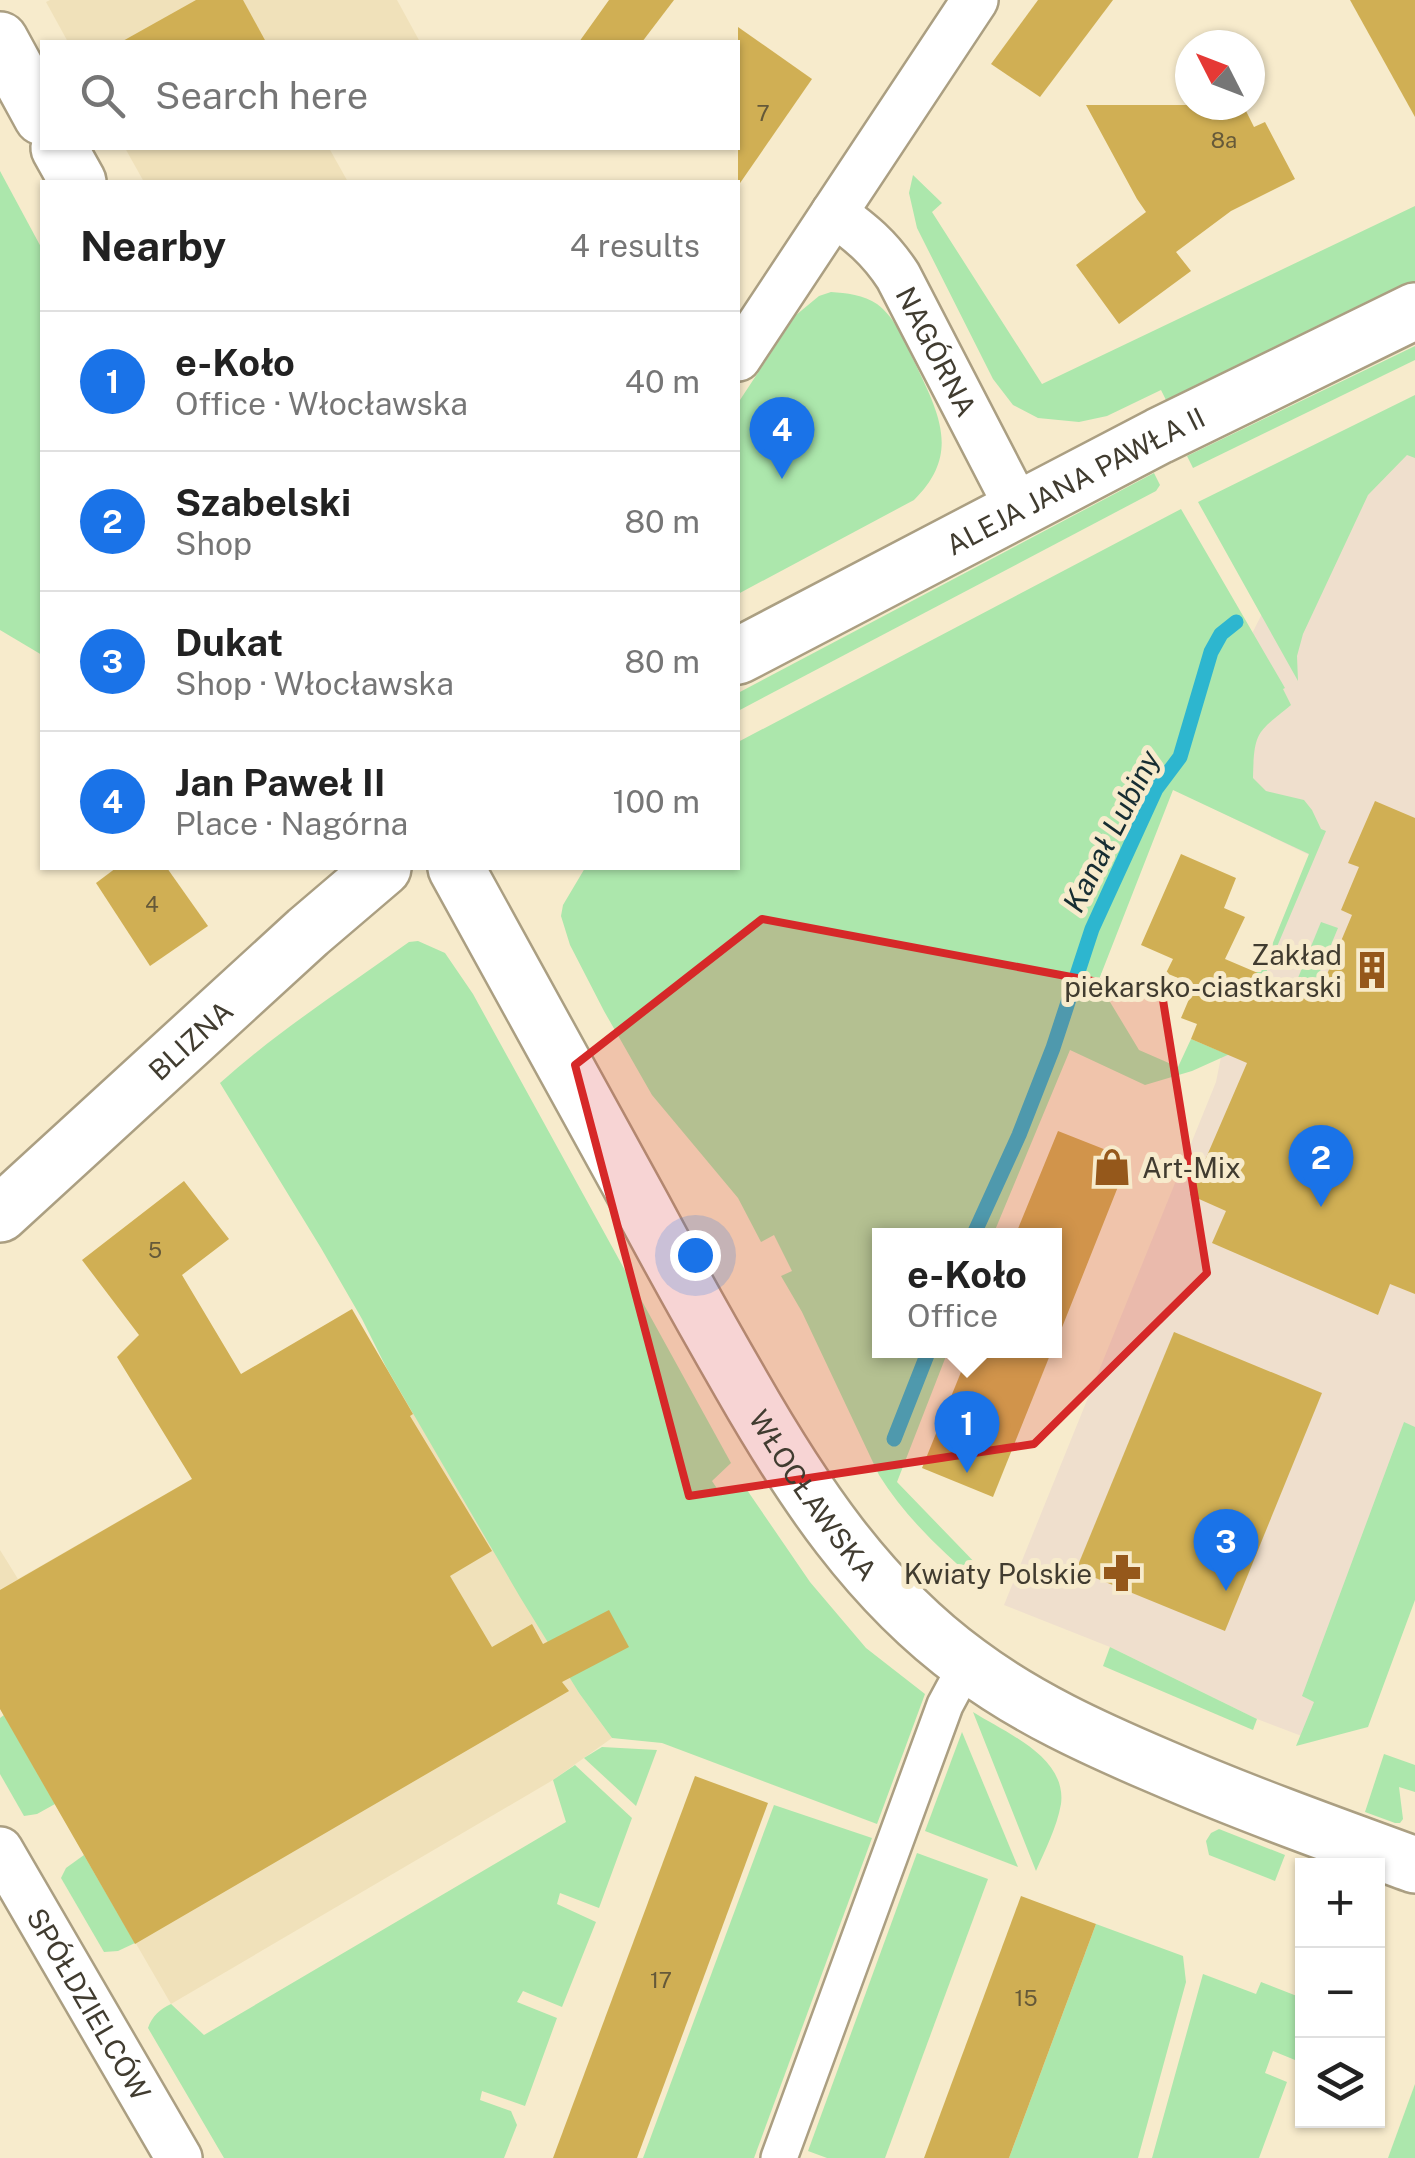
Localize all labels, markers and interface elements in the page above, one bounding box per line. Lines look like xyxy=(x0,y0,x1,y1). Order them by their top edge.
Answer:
north arrow xyxy=(1175,30,1265,120)
search box xyxy=(40,40,740,150)
icon: search xyxy=(75,68,130,123)
text: Search here xyxy=(155,73,368,118)
house number: 7 xyxy=(756,100,770,126)
house number: 8a xyxy=(1211,127,1237,153)
text: Nearby xyxy=(80,221,226,270)
text: 4 results xyxy=(570,227,700,264)
street label: NAGÓRNA xyxy=(890,281,984,421)
text: e-Koło xyxy=(175,340,295,385)
text: 1 xyxy=(106,363,119,400)
text: 40 m xyxy=(625,363,700,400)
text: Office · Włocławska xyxy=(175,385,468,422)
pin: 4 xyxy=(750,396,814,479)
street label: ALEJA JANA PAWŁA II xyxy=(940,400,1210,561)
text: Szabelski xyxy=(175,480,351,525)
text: 2 xyxy=(102,503,123,540)
text: 80 m xyxy=(624,503,700,540)
text: Shop xyxy=(175,525,252,562)
text: Dukat xyxy=(175,620,283,665)
text: 3 xyxy=(102,643,123,680)
text: 80 m xyxy=(624,643,700,680)
text: Shop · Włocławska xyxy=(175,665,454,702)
water label: Kanał Lubiny xyxy=(1055,744,1167,918)
text: Jan Paweł II xyxy=(175,760,385,805)
text: 4 xyxy=(102,783,123,820)
text: 100 m xyxy=(613,783,700,820)
text: Place · Nagórna xyxy=(175,805,408,842)
house number: 4 xyxy=(145,891,159,917)
place label: Zakład piekarsko-ciastkarski xyxy=(1064,938,1342,1003)
building icon: Zakład piekarsko-ciastkarski xyxy=(1351,949,1393,991)
street label: BLIZNA xyxy=(142,993,239,1086)
pin: 2 xyxy=(1288,1124,1354,1207)
shop icon: Art-Mix xyxy=(1091,1146,1133,1188)
place label: Art-Mix xyxy=(1142,1151,1241,1184)
popup xyxy=(872,1228,1062,1358)
your location xyxy=(670,1230,721,1281)
house number: 5 xyxy=(148,1237,162,1263)
text: e-Koło xyxy=(907,1252,1027,1297)
text: Office xyxy=(907,1297,998,1334)
pin: 1 xyxy=(934,1390,1000,1473)
street label: WŁOCŁAWSKA xyxy=(743,1404,885,1586)
pin: 3 xyxy=(1194,1508,1258,1591)
pharmacy icon: Kwiaty Polskie xyxy=(1101,1552,1143,1594)
place label: Kwiaty Polskie xyxy=(904,1557,1092,1590)
map controls xyxy=(1295,1858,1385,2128)
button: + xyxy=(1295,1858,1385,1948)
street label: SPÓŁDZIELCÓW xyxy=(21,1902,158,2106)
button: − xyxy=(1295,1948,1385,2038)
house number: 17 xyxy=(650,1967,672,1993)
house number: 15 xyxy=(1014,1985,1038,2011)
button: layers xyxy=(1295,2038,1385,2128)

